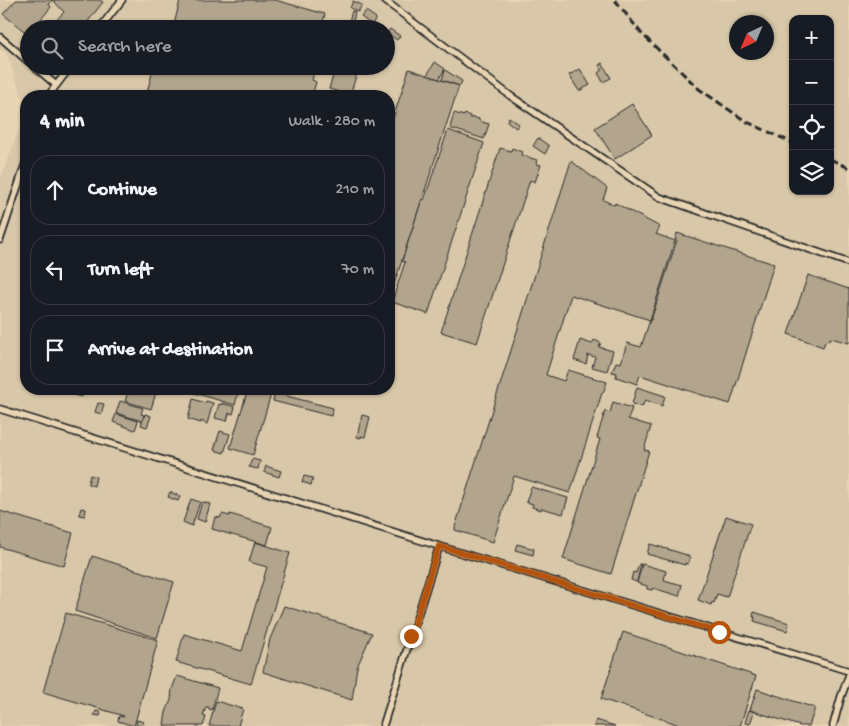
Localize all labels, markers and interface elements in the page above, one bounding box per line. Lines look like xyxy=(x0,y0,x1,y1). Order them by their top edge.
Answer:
north arrow xyxy=(729,15,774,60)
map controls xyxy=(789,15,834,195)
button: + xyxy=(789,15,834,60)
search box xyxy=(20,20,395,75)
icon: search xyxy=(38,34,66,62)
text: Search here xyxy=(78,36,172,59)
button: − xyxy=(789,60,834,105)
button: locate xyxy=(789,105,834,150)
text: 4 min xyxy=(40,110,84,135)
text: Walk · 280 m xyxy=(288,113,375,132)
button: layers xyxy=(789,150,834,195)
icon: ahead xyxy=(41,176,69,204)
text: Continue xyxy=(88,179,157,202)
text: 210 m xyxy=(335,181,374,200)
icon: left xyxy=(41,256,69,284)
text: Turn left xyxy=(88,259,152,282)
text: 70 m xyxy=(341,261,374,280)
icon: arrive xyxy=(41,336,69,364)
text: Arrive at destination xyxy=(88,339,252,362)
route start xyxy=(708,621,731,644)
route end xyxy=(400,625,423,648)

